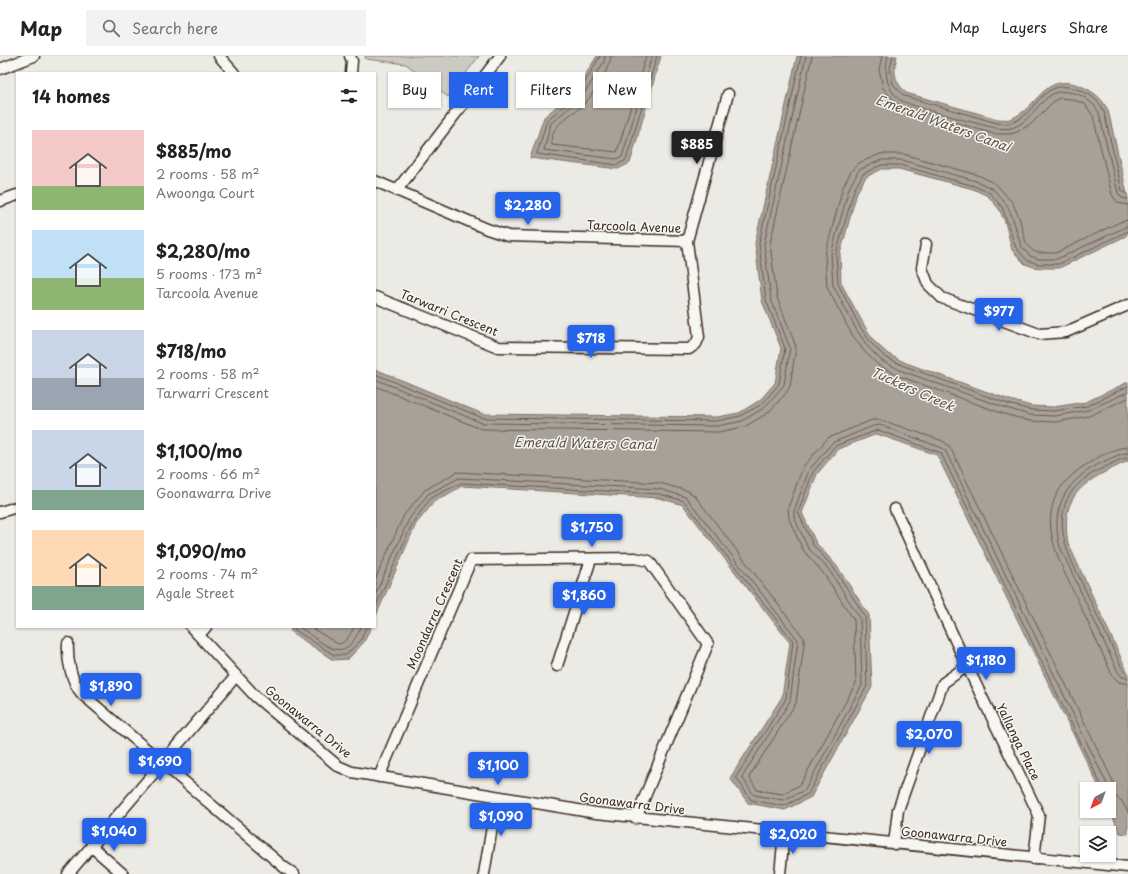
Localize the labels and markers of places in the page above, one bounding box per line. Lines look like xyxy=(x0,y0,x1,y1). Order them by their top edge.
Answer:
pin: $885 xyxy=(673,131,721,165)
pin: $2,280 xyxy=(495,192,561,226)
pin: $977 xyxy=(975,298,1023,332)
pin: $718 xyxy=(567,325,615,359)
pin: $1,750 xyxy=(559,514,625,548)
pin: $1,860 xyxy=(551,582,617,616)
pin: $1,180 xyxy=(953,647,1019,681)
pin: $1,890 xyxy=(78,673,144,707)
pin: $2,070 xyxy=(896,721,962,755)
pin: $1,690 xyxy=(127,748,193,782)
pin: $1,100 xyxy=(465,752,531,786)
pin: $1,090 xyxy=(468,803,534,837)
pin: $1,040 xyxy=(81,818,147,852)
pin: $2,020 xyxy=(760,821,826,855)

